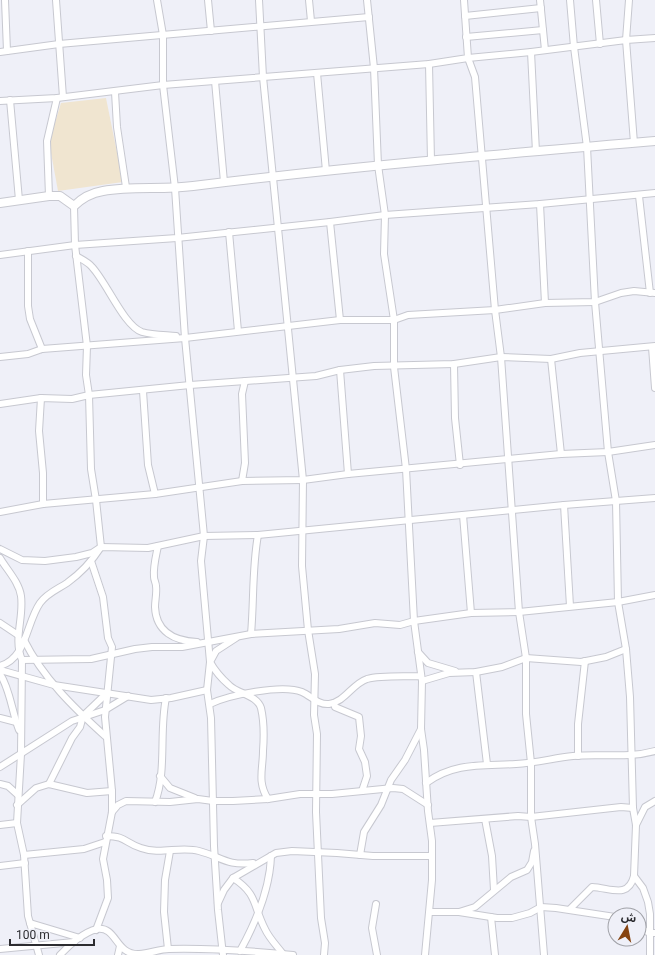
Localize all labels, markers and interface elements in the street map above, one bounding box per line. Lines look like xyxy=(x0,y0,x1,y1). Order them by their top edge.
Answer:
north arrow xyxy=(607,907,647,947)
text: ش xyxy=(620,910,637,925)
scale bar xyxy=(10,921,94,947)
text: 100 m xyxy=(16,928,50,942)

